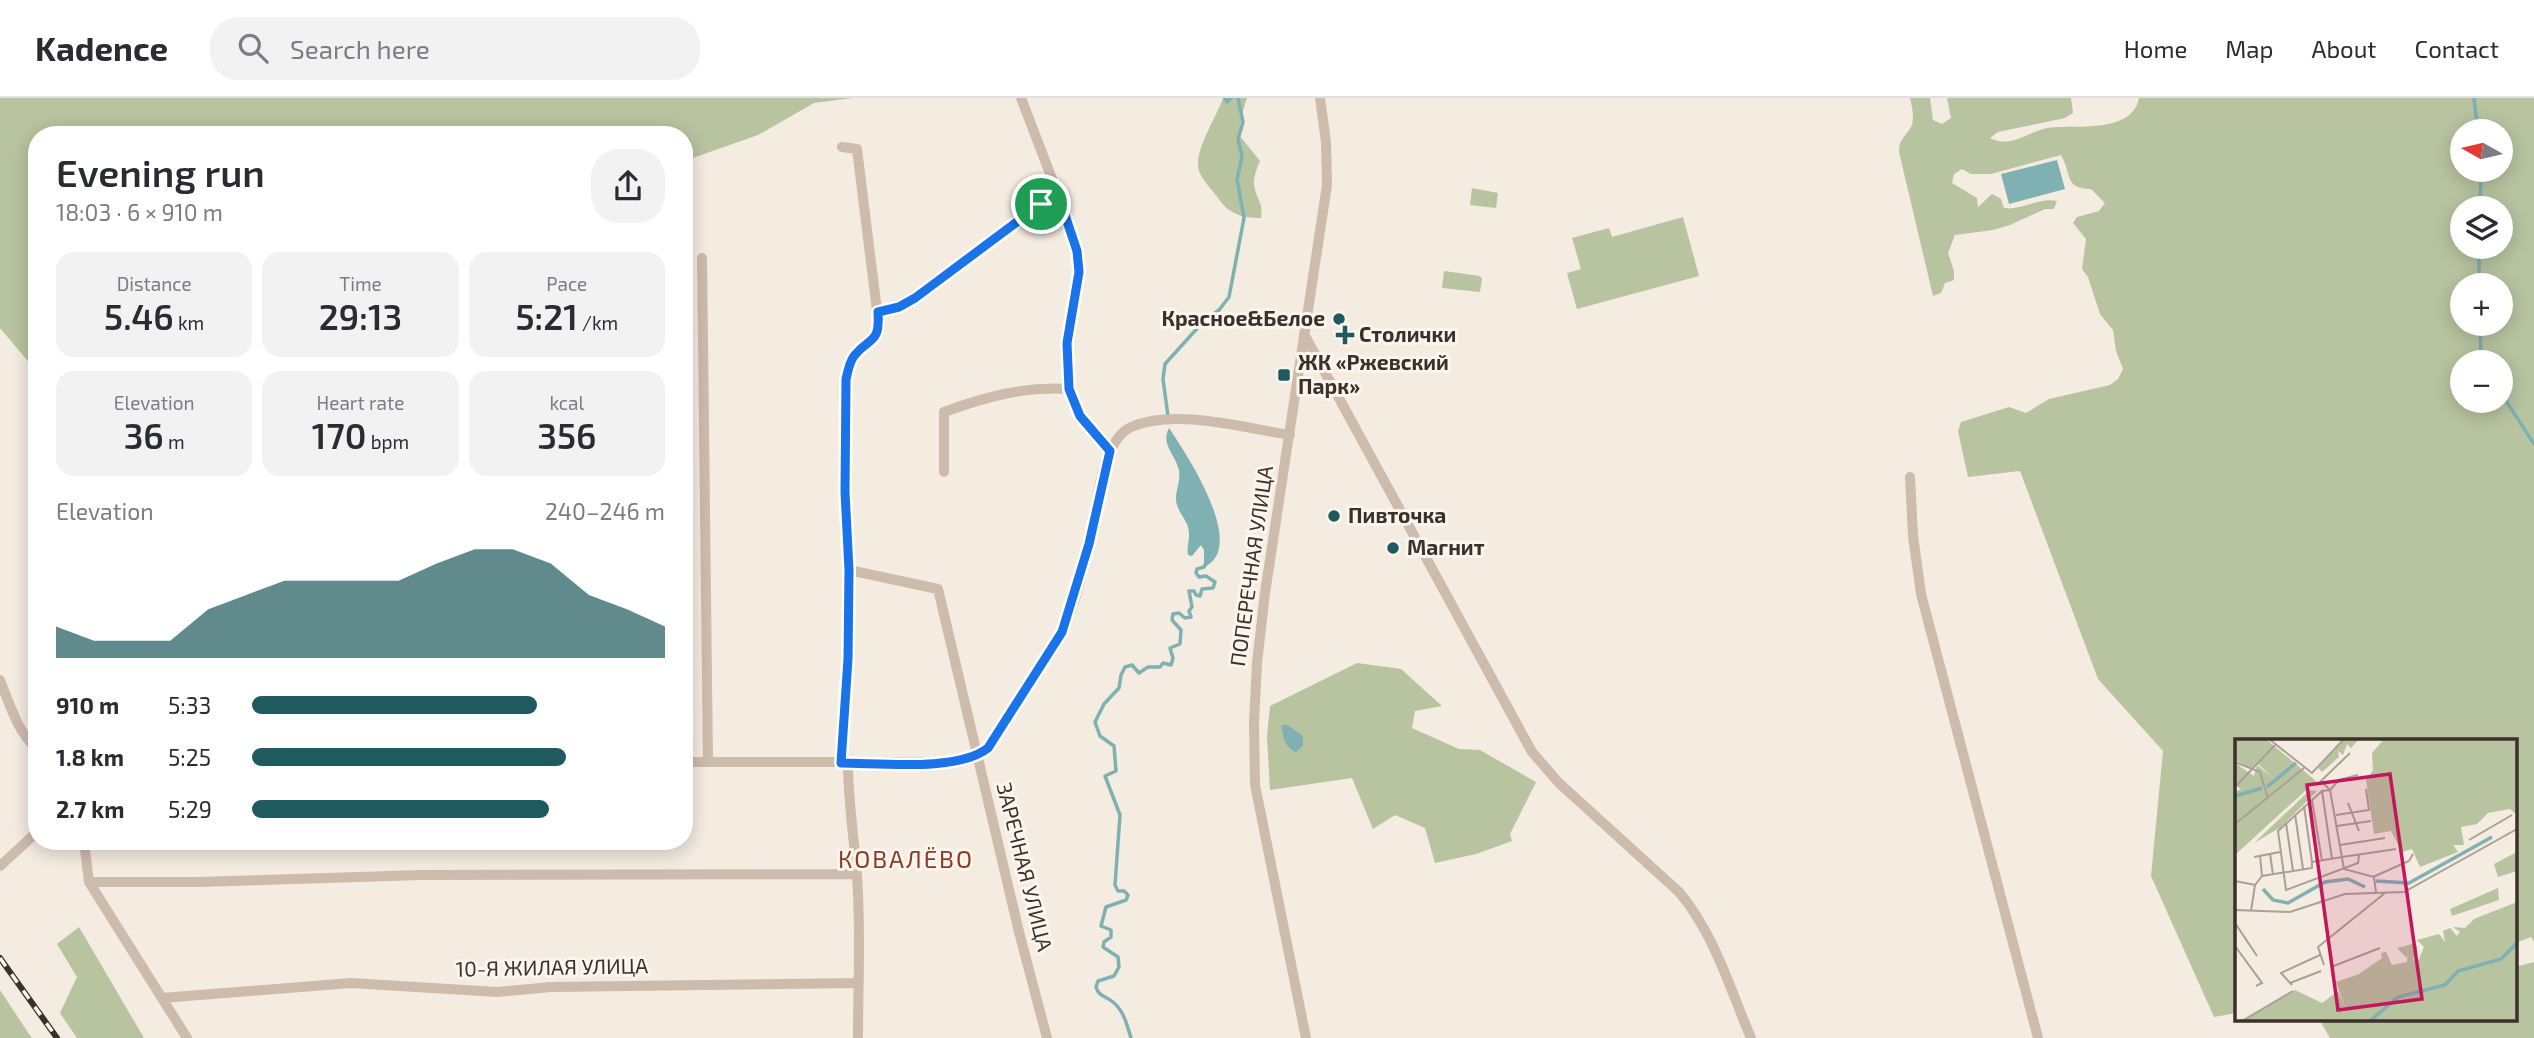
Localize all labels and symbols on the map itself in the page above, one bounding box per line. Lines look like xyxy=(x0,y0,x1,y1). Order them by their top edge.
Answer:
north arrow xyxy=(2450,119,2513,182)
pin xyxy=(1011,174,1071,234)
place label: Красное&Белое xyxy=(1161,305,1325,330)
marker: Красное&Белое xyxy=(1331,311,1347,327)
place label: Столички xyxy=(1359,321,1456,346)
marker: Столички xyxy=(1337,327,1353,343)
place label: ЖК «Ржевский Парк» xyxy=(1298,349,1449,398)
marker: ЖК «Ржевский Парк» xyxy=(1276,367,1292,383)
street label: ПОПЕРЕЧНАЯ УЛИЦА xyxy=(1224,464,1277,668)
place label: Пивточка xyxy=(1348,502,1446,527)
marker: Пивточка xyxy=(1326,508,1342,524)
place label: Магнит xyxy=(1407,534,1485,559)
marker: Магнит xyxy=(1385,540,1401,556)
inset map xyxy=(2235,739,2516,1020)
street label: ЗАРЕЧНАЯ УЛИЦА xyxy=(992,780,1059,954)
district label: КОВАЛЁВО xyxy=(838,844,974,873)
street label: 10-Я ЖИЛАЯ УЛИЦА xyxy=(456,952,648,981)

